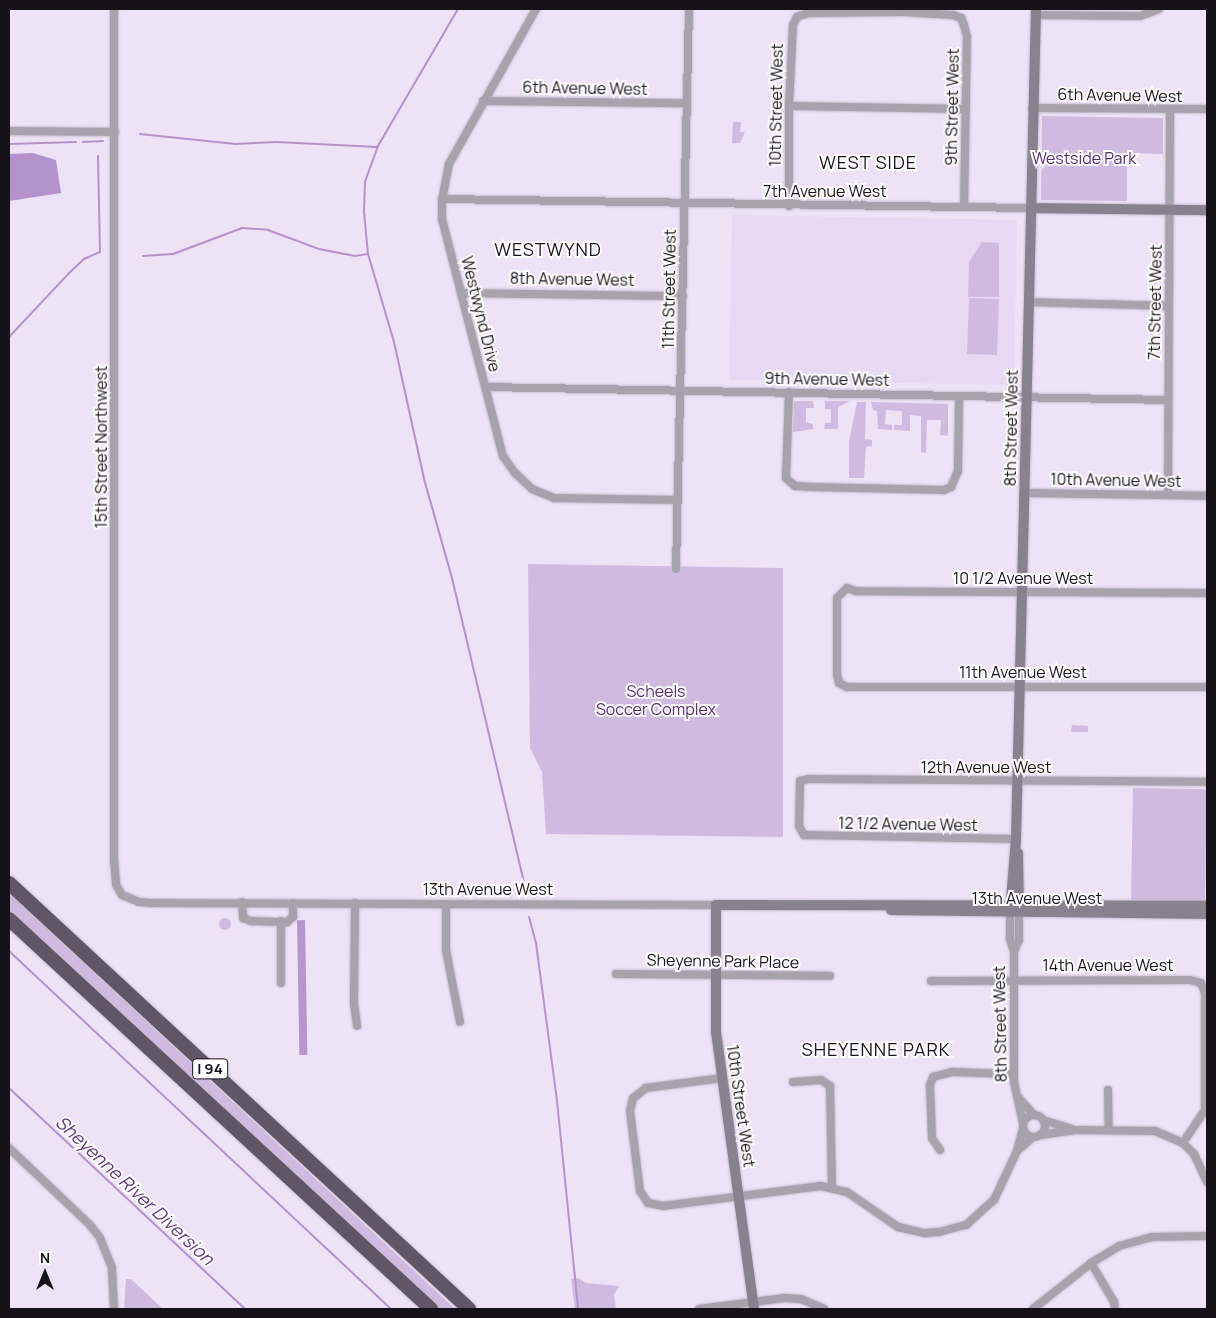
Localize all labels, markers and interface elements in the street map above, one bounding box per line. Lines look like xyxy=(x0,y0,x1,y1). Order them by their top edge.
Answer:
street label: 10th Street West xyxy=(765,43,787,167)
street label: 9th Street West xyxy=(941,48,963,166)
street label: 6th Avenue West xyxy=(522,77,648,99)
street label: 6th Avenue West xyxy=(1057,84,1183,106)
park label: Westside Park xyxy=(1032,148,1136,168)
district label: WEST SIDE xyxy=(818,151,918,173)
street label: 7th Avenue West xyxy=(763,181,887,201)
street label: 11th Street West xyxy=(658,229,680,349)
district label: WESTWYND xyxy=(493,238,603,260)
street label: 7th Street West xyxy=(1144,244,1166,360)
street label: Westwynd Drive xyxy=(457,254,505,374)
street label: 8th Avenue West xyxy=(510,268,634,290)
street label: 15th Street Northwest xyxy=(91,366,111,528)
street label: 9th Avenue West xyxy=(764,368,890,390)
street label: 8th Street West xyxy=(1000,369,1022,487)
street label: 10th Avenue West xyxy=(1050,469,1182,491)
street label: 10 1/2 Avenue West xyxy=(953,568,1093,588)
street label: 11th Avenue West xyxy=(959,662,1087,682)
park label: Scheels Soccer Complex xyxy=(596,681,716,719)
street label: 12th Avenue West xyxy=(921,757,1051,777)
street label: 12 1/2 Avenue West xyxy=(838,813,978,835)
street label: 13th Avenue West xyxy=(423,879,553,899)
street label: 13th Avenue West xyxy=(972,888,1102,908)
street label: Sheyenne Park Place xyxy=(647,950,799,972)
street label: 14th Avenue West xyxy=(1043,955,1173,975)
street label: 8th Street West xyxy=(989,965,1011,1083)
district label: SHEYENNE PARK xyxy=(800,1038,952,1060)
street label: 10th Street West xyxy=(723,1044,759,1168)
road number: I 94 xyxy=(191,1056,229,1082)
water label: Sheyenne River Diversion xyxy=(51,1111,219,1269)
north arrow xyxy=(20,1248,70,1298)
text: N xyxy=(40,1248,50,1267)

